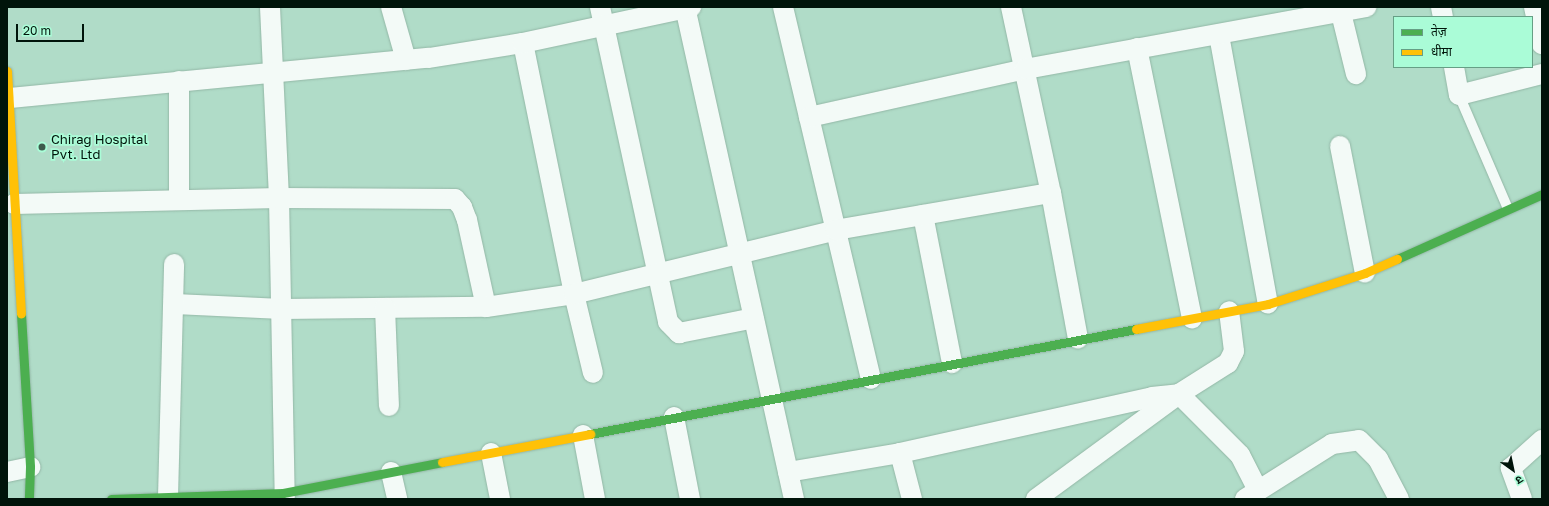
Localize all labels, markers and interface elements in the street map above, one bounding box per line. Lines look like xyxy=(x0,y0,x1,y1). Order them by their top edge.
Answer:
scale bar xyxy=(18,16,86,42)
legend xyxy=(1393,16,1533,68)
text: 20 m xyxy=(23,23,51,38)
text: तेज़ xyxy=(1431,24,1447,39)
text: धीमा xyxy=(1431,44,1452,59)
place label: Chirag Hospital Pvt. Ltd xyxy=(51,132,148,163)
marker: Chirag Hospital Pvt. Ltd xyxy=(36,141,48,153)
north arrow xyxy=(1493,450,1533,490)
text: उ xyxy=(1514,473,1526,488)

